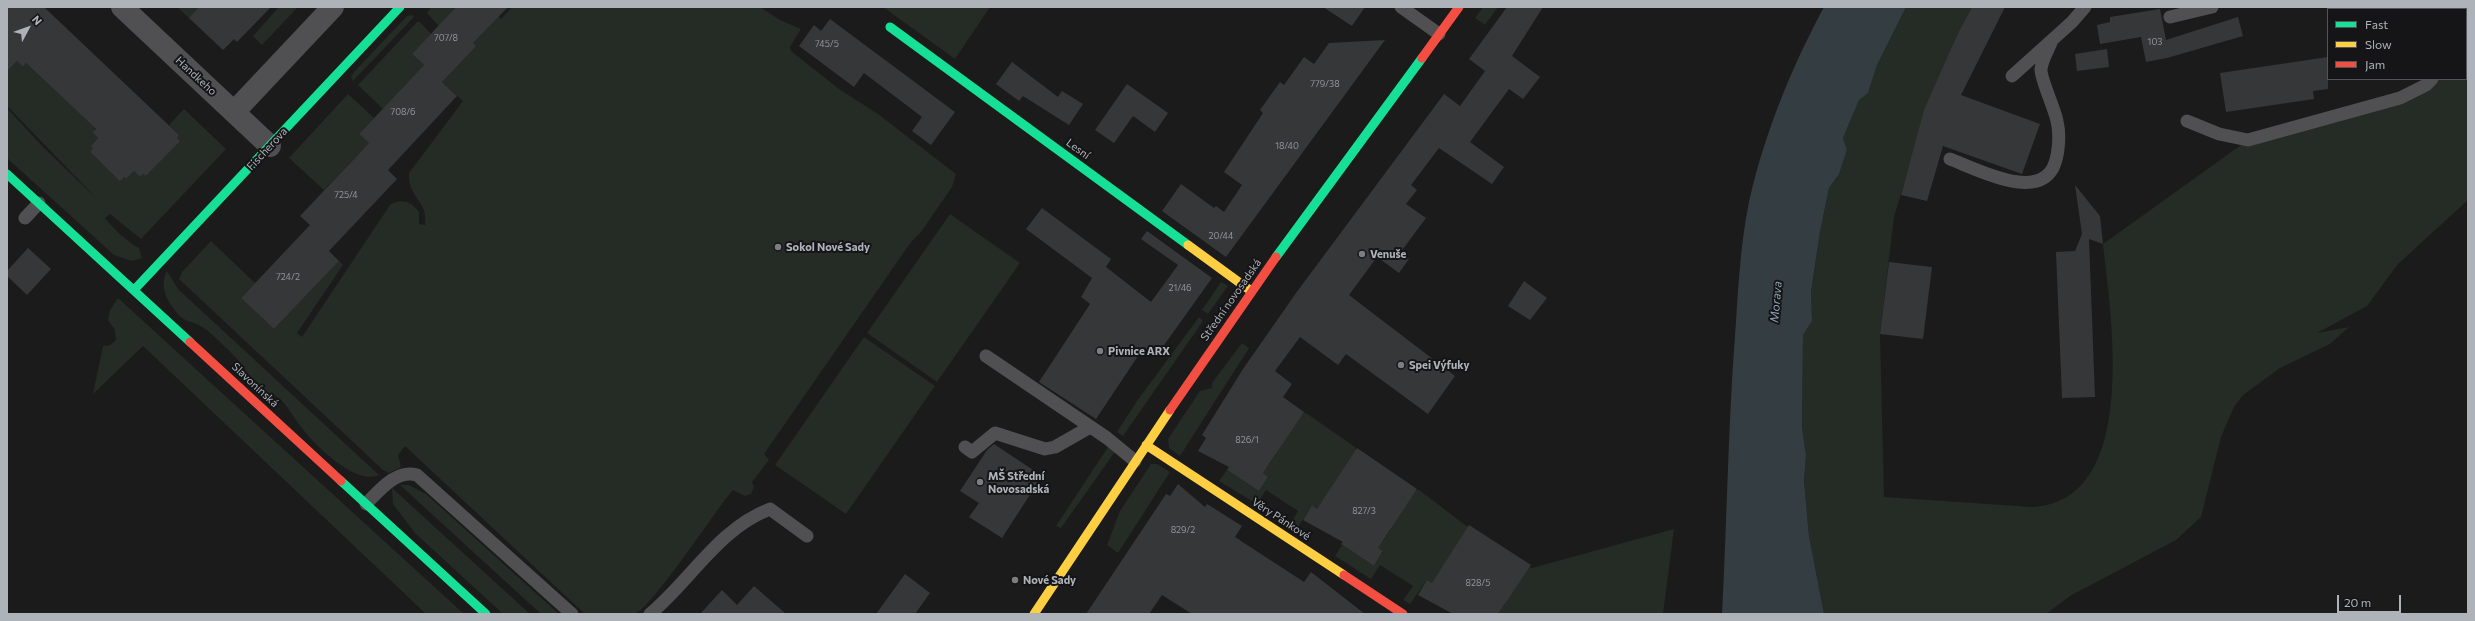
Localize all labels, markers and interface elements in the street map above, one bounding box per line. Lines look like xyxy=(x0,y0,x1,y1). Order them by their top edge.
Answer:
north arrow xyxy=(8,8,48,48)
legend xyxy=(2327,8,2467,80)
text: N xyxy=(30,12,45,27)
text: Fast xyxy=(2365,17,2388,31)
house number: 707/8 xyxy=(434,33,458,43)
house number: 103 xyxy=(2148,37,2162,47)
text: Slow xyxy=(2365,37,2392,51)
house number: 745/5 xyxy=(815,39,839,49)
street label: Handkeho xyxy=(173,54,219,98)
text: Jam xyxy=(2365,57,2385,71)
house number: 779/38 xyxy=(1310,79,1340,89)
house number: 708/6 xyxy=(390,107,416,117)
street label: Fischerova xyxy=(244,125,290,173)
street label: Lesní xyxy=(1064,136,1092,162)
house number: 18/40 xyxy=(1275,141,1299,151)
house number: 725/4 xyxy=(334,190,358,200)
house number: 20/44 xyxy=(1209,231,1233,241)
place label: Sokol Nové Sady xyxy=(786,240,870,254)
marker: Sokol Nové Sady xyxy=(773,242,783,252)
place label: Venuše xyxy=(1370,247,1406,261)
marker: Venuše xyxy=(1357,249,1367,259)
street label: Střední novosadská xyxy=(1198,257,1264,343)
house number: 724/2 xyxy=(276,272,300,282)
water label: Morava xyxy=(1767,281,1785,323)
house number: 21/46 xyxy=(1168,283,1192,293)
place label: Pivnice ARX xyxy=(1108,344,1170,358)
marker: Pivnice ARX xyxy=(1095,346,1105,356)
place label: Spei Výfuky xyxy=(1409,358,1470,372)
street label: Slavonínská xyxy=(229,360,281,410)
marker: Spei Výfuky xyxy=(1396,360,1406,370)
house number: 826/1 xyxy=(1235,435,1259,445)
place label: MŠ Střední Novosadská xyxy=(988,469,1049,495)
marker: MŠ Střední Novosadská xyxy=(975,477,985,487)
street label: Věry Pánkové xyxy=(1249,495,1313,543)
house number: 827/3 xyxy=(1352,506,1376,516)
house number: 829/2 xyxy=(1171,525,1195,535)
place label: Nové Sady xyxy=(1023,573,1076,587)
marker: Nové Sady xyxy=(1010,575,1020,585)
house number: 828/5 xyxy=(1466,578,1490,588)
scale bar xyxy=(2339,587,2403,613)
text: 20 m xyxy=(2344,595,2371,609)

